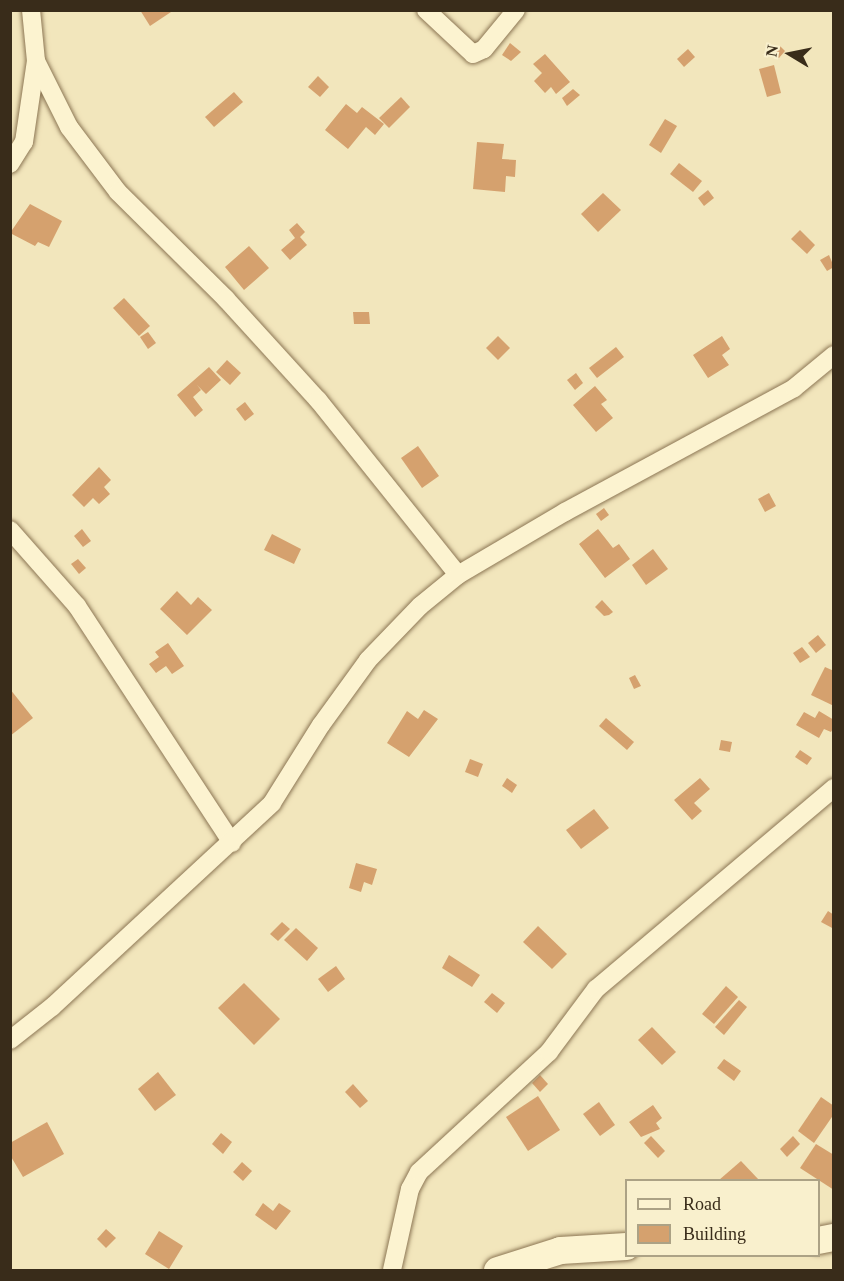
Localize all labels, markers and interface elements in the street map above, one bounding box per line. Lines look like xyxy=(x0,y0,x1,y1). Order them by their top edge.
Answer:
north arrow xyxy=(760,24,820,84)
text: N xyxy=(762,44,781,58)
legend xyxy=(625,1179,820,1257)
text: Road xyxy=(683,1194,721,1214)
text: Building xyxy=(683,1224,746,1244)

